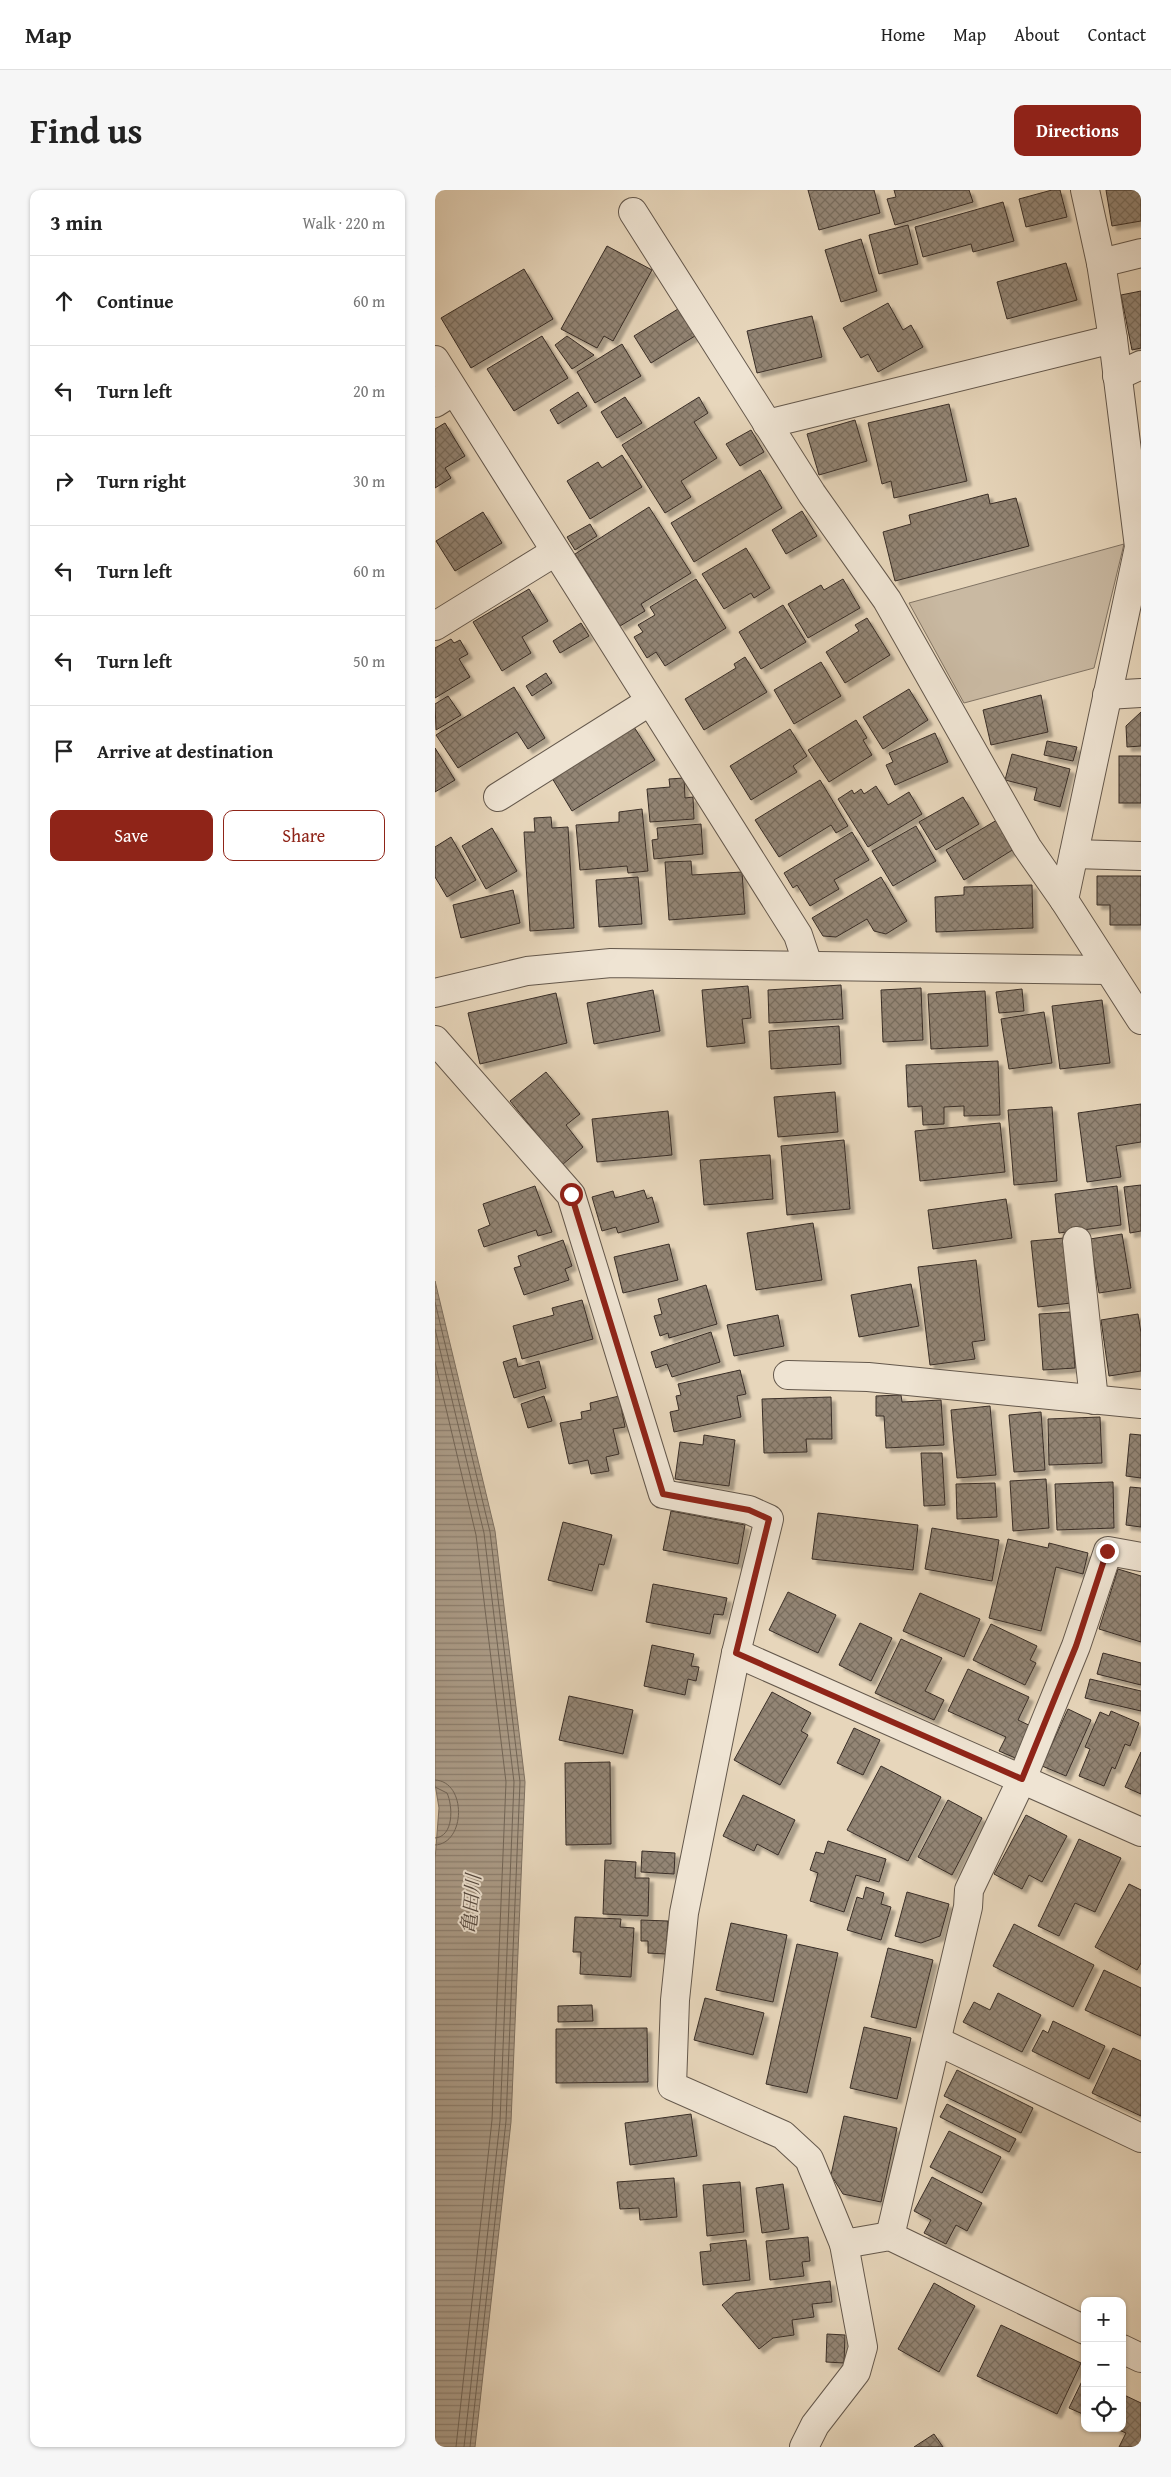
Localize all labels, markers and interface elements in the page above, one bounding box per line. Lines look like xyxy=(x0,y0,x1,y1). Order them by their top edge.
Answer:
text: Map xyxy=(25,17,72,52)
text: Home xyxy=(881,21,925,48)
text: Map xyxy=(953,21,986,48)
text: About xyxy=(1014,21,1060,48)
text: Contact xyxy=(1088,21,1146,48)
text: Find us xyxy=(30,105,143,156)
button: Directions xyxy=(1014,105,1141,156)
text: 3 min xyxy=(50,207,102,238)
text: Walk · 220 m xyxy=(302,211,385,235)
icon: ahead xyxy=(50,287,78,315)
text: Continue xyxy=(97,287,174,315)
text: 60 m xyxy=(353,289,385,313)
icon: left xyxy=(50,377,78,405)
text: Turn left xyxy=(97,377,172,405)
text: 20 m xyxy=(353,379,385,403)
icon: right xyxy=(50,467,78,495)
text: Turn right xyxy=(97,467,186,495)
text: 30 m xyxy=(353,469,385,493)
icon: left xyxy=(50,557,78,585)
text: Turn left xyxy=(97,557,172,585)
text: 60 m xyxy=(353,559,385,583)
icon: left xyxy=(50,647,78,675)
text: Turn left xyxy=(97,647,172,675)
text: 50 m xyxy=(353,649,385,673)
icon: arrive xyxy=(50,737,78,765)
text: Arrive at destination xyxy=(97,737,273,765)
button: Save xyxy=(50,810,213,861)
button: Share xyxy=(223,810,385,861)
route start xyxy=(560,1183,583,1206)
route end xyxy=(1096,1540,1119,1563)
water label: 亀田川 xyxy=(453,1871,488,1935)
map controls xyxy=(1081,2297,1126,2432)
button: + xyxy=(1081,2297,1126,2342)
button: − xyxy=(1081,2342,1126,2387)
button: locate xyxy=(1081,2387,1126,2432)

